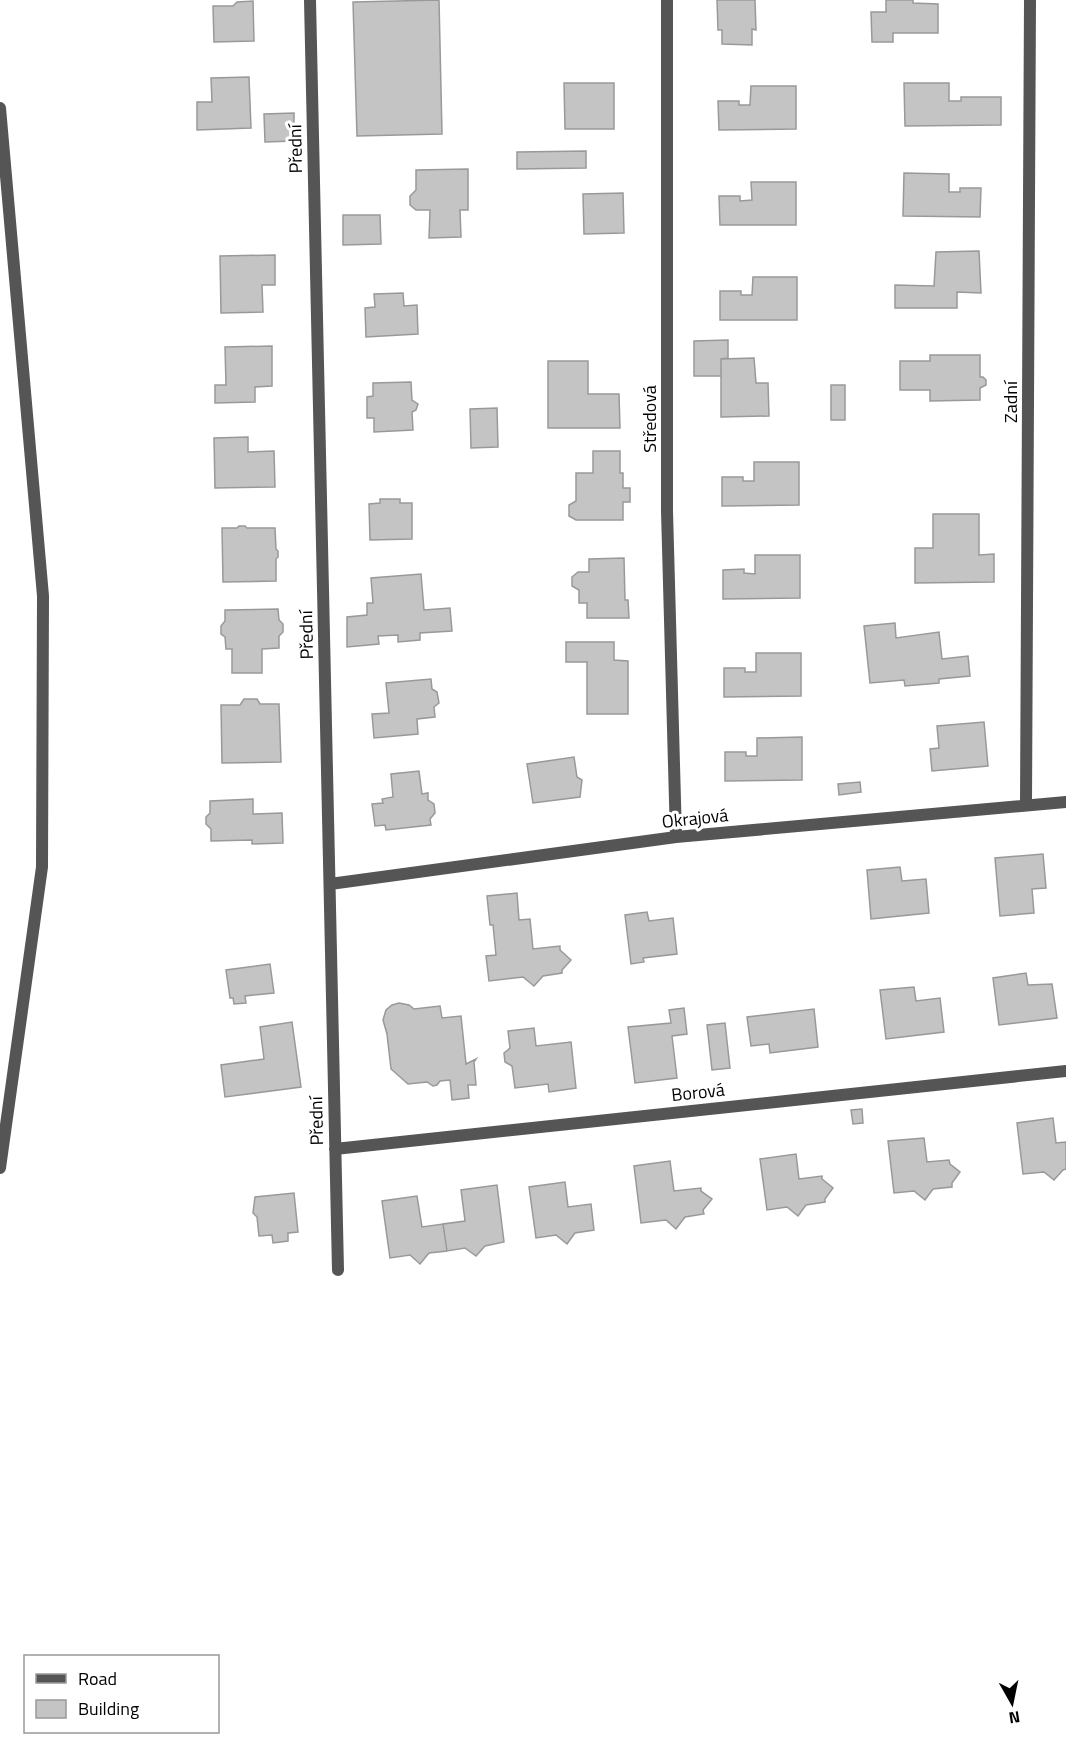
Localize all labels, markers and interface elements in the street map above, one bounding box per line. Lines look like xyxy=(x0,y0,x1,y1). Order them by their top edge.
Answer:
street label: Přední xyxy=(281,122,309,174)
street label: Zadní xyxy=(997,379,1024,423)
street label: Středová xyxy=(636,385,663,453)
street label: Přední xyxy=(292,608,320,660)
street label: Okrajová xyxy=(660,801,730,835)
street label: Borová xyxy=(670,1076,726,1108)
street label: Přední xyxy=(302,1094,330,1146)
legend xyxy=(24,1655,219,1733)
text: Road xyxy=(78,1665,117,1692)
north arrow xyxy=(982,1673,1042,1733)
text: Building xyxy=(78,1695,139,1722)
text: N xyxy=(1007,1705,1022,1731)

